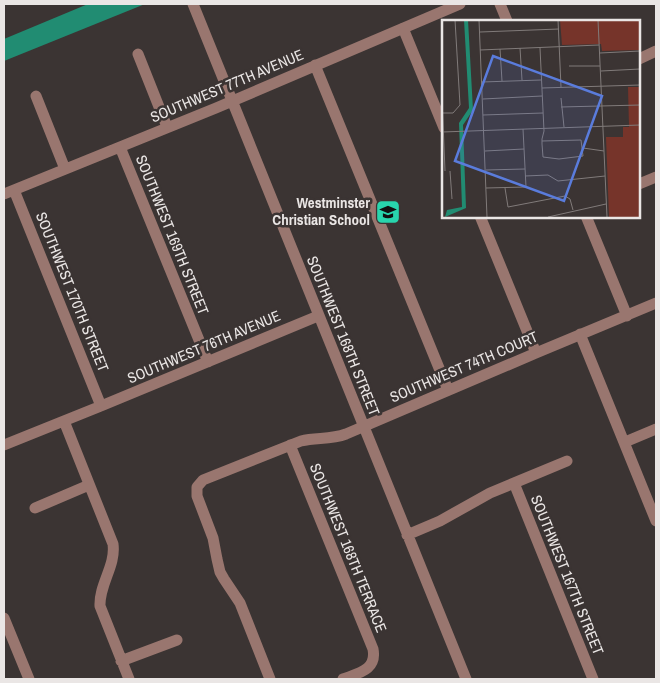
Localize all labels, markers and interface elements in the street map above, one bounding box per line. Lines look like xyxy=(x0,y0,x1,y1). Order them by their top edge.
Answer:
inset map xyxy=(442,20,640,218)
street label: SOUTHWEST 77TH AVENUE xyxy=(147,44,307,127)
street label: SOUTHWEST 169TH STREET xyxy=(131,152,214,318)
place label: Westminster Christian School xyxy=(272,192,370,230)
school or university icon: Westminster Christian School xyxy=(375,199,401,225)
street label: SOUTHWEST 170TH STREET xyxy=(31,209,114,375)
street label: SOUTHWEST 168TH STREET xyxy=(302,253,385,419)
street label: SOUTHWEST 76TH AVENUE xyxy=(124,305,284,388)
street label: SOUTHWEST 74TH COURT xyxy=(387,326,541,407)
street label: SOUTHWEST 168TH TERRACE xyxy=(305,460,392,636)
street label: SOUTHWEST 167TH STREET xyxy=(526,492,609,658)

